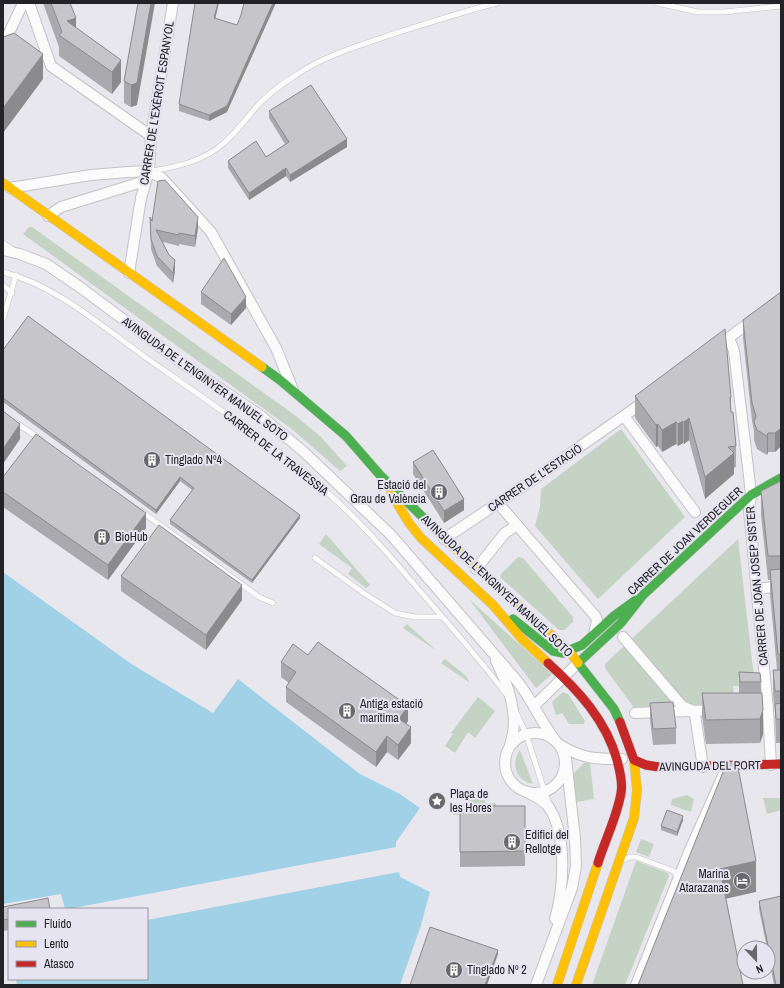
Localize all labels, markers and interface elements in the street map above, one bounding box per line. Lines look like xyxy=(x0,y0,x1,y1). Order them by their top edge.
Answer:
street label: CARRER DE L'EXÈRCIT ESPANYOL xyxy=(136,19,178,186)
street label: AVINGUDA DE L'ENGINYER MANUEL SOTO xyxy=(118,313,292,445)
street label: CARRER DE LA TRAVESSIA xyxy=(220,407,332,499)
street label: CARRER DE L'ESTACIÓ xyxy=(485,440,586,516)
building icon: Tinglado Nº4 xyxy=(142,450,162,470)
place label: Tinglado Nº4 xyxy=(165,452,223,468)
place label: Estació del Grau de València xyxy=(350,477,427,507)
building icon: Estació del Grau de València xyxy=(429,482,449,502)
street label: CARRER DE JOAN VERDEGUER xyxy=(624,483,746,599)
street label: CARRER DE JOAN JOSEP SISTER xyxy=(742,506,772,666)
street label: AVINGUDA DE L'ENGINYER MANUEL SOTO xyxy=(417,511,577,661)
building icon: BioHub xyxy=(92,527,112,547)
place label: BioHub xyxy=(115,529,148,545)
place label: Antiga estació marítima xyxy=(359,696,423,726)
building icon: Antiga estació marítima xyxy=(337,701,357,721)
street label: AVINGUDA DEL PORT xyxy=(658,757,761,775)
place label: Plaça de les Hores xyxy=(450,786,492,816)
place icon: Plaça de les Hores xyxy=(427,791,447,811)
place label: Edifici del Rellotge xyxy=(525,827,569,857)
building icon: Edifici del Rellotge xyxy=(502,832,522,852)
place label: Marina Atarazanas xyxy=(678,866,730,896)
hotel icon: Marina Atarazanas xyxy=(732,871,752,891)
legend xyxy=(8,908,148,980)
text: Fluido xyxy=(44,916,71,932)
text: Lento xyxy=(44,936,69,952)
north arrow xyxy=(736,940,776,980)
text: Atasco xyxy=(43,956,74,972)
building icon: Tinglado Nº 2 xyxy=(444,960,464,980)
place label: Tinglado Nº 2 xyxy=(467,962,527,978)
text: N xyxy=(754,962,765,977)

